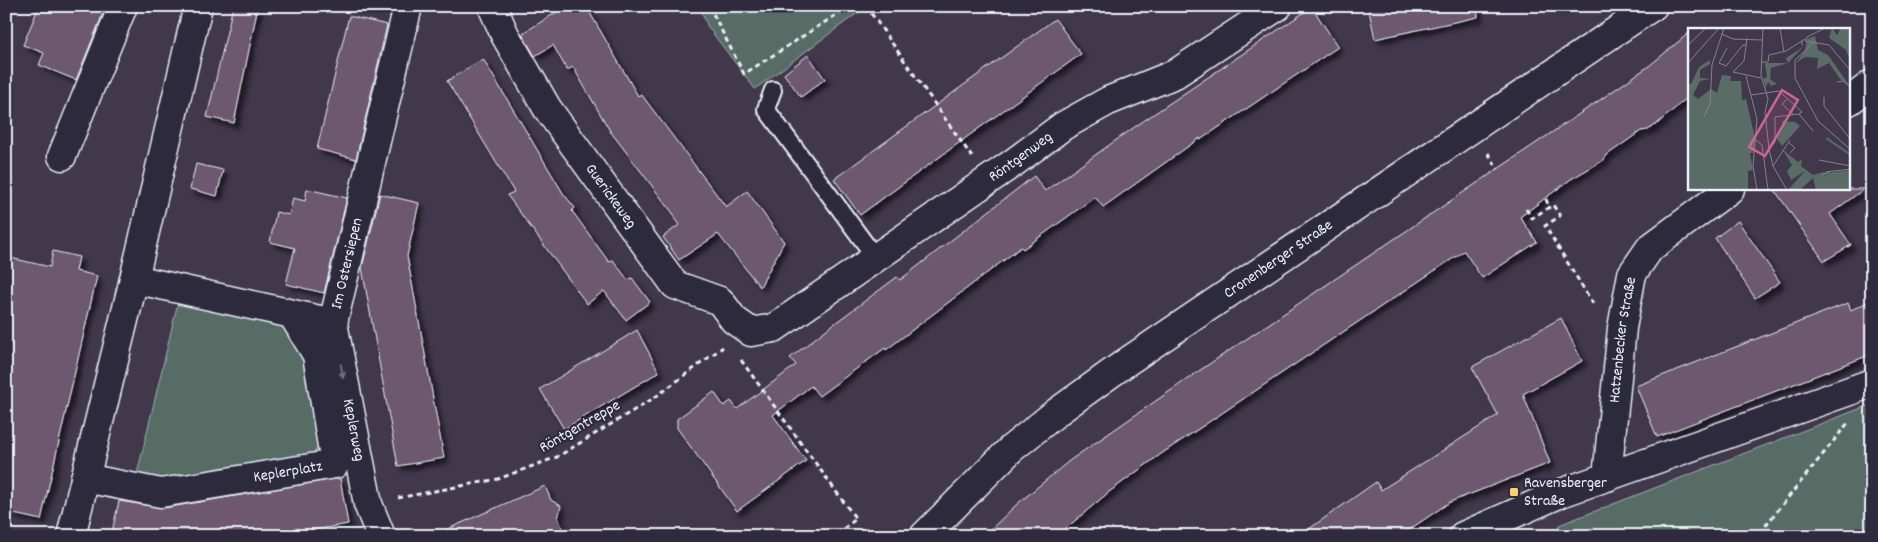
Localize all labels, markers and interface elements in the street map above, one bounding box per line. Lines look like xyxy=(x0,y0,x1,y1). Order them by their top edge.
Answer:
inset map xyxy=(1688,28,1850,190)
street label: Röntgenweg xyxy=(984,126,1057,188)
street label: Guerickeweg xyxy=(579,159,642,234)
street label: Cronenberger Straße xyxy=(1219,214,1338,305)
street label: Im Ostersiepen xyxy=(325,216,369,311)
street label: Hatzenbecker Straße xyxy=(1603,275,1643,404)
one-way arrow xyxy=(339,363,347,379)
street label: Röntgentreppe xyxy=(535,394,625,460)
street label: Keplerweg xyxy=(336,397,371,463)
street label: Keplerplatz xyxy=(252,455,324,489)
place label: Ravensberger Straße xyxy=(1524,472,1607,513)
marker: Ravensberger Straße xyxy=(1508,486,1520,498)

